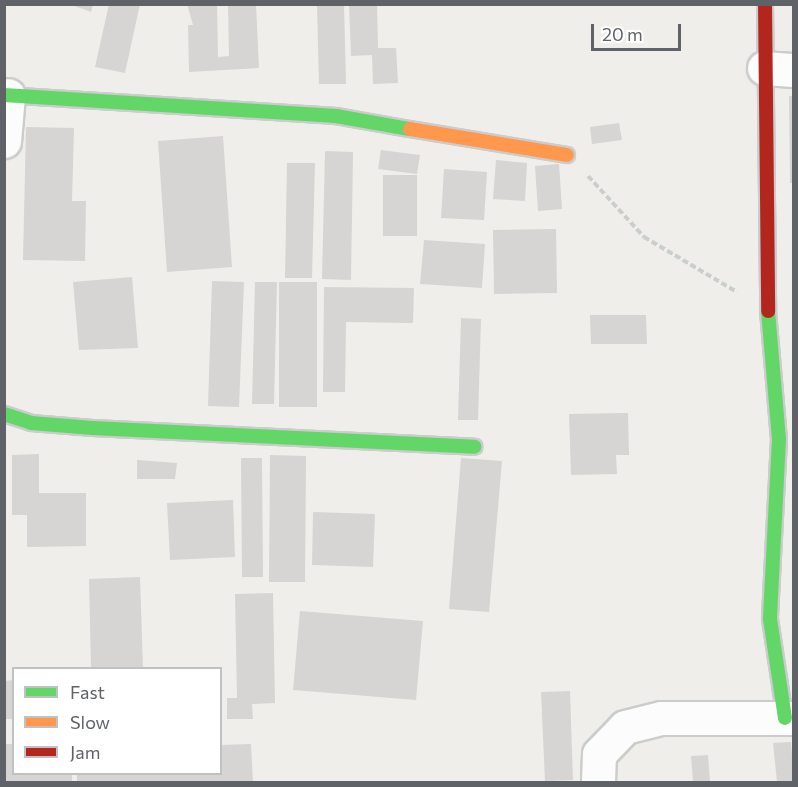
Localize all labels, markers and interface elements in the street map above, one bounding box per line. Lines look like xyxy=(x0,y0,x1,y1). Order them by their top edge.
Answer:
scale bar xyxy=(594,12,684,50)
text: 20 m xyxy=(602,23,643,45)
legend xyxy=(12,667,222,775)
text: Fast xyxy=(70,681,105,703)
text: Slow xyxy=(70,711,110,733)
text: Jam xyxy=(70,741,100,763)

